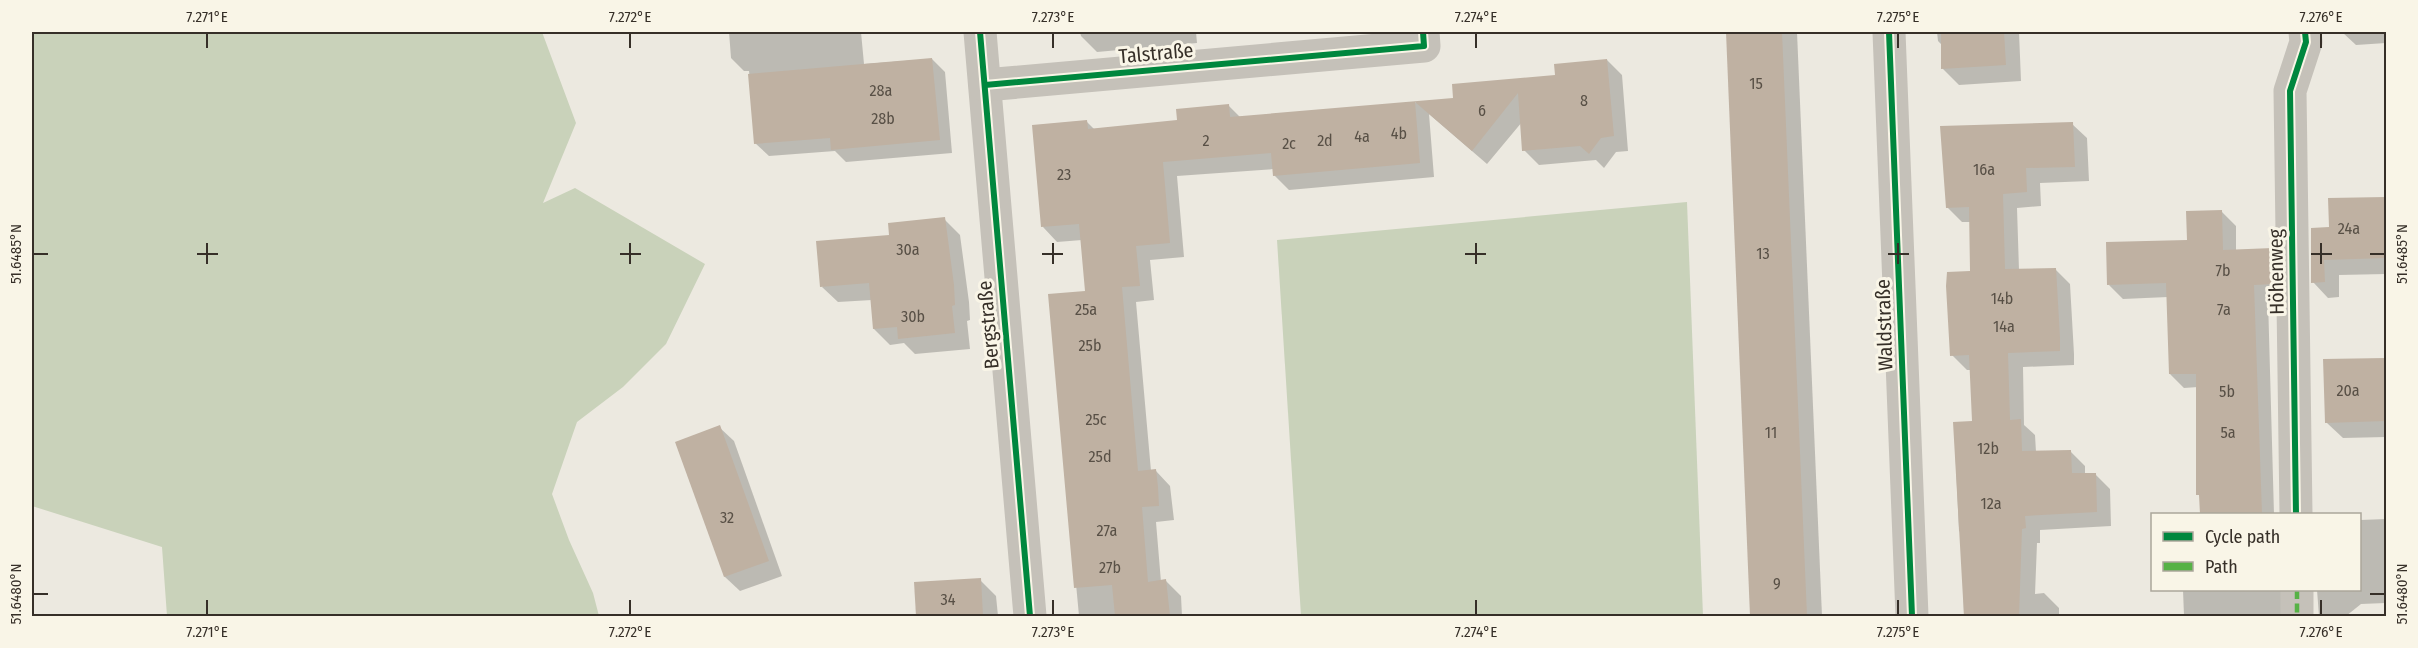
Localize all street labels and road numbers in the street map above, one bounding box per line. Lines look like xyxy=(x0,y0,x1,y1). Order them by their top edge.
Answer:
street label: Talstraße xyxy=(1118,38,1194,68)
street label: Höhenweg xyxy=(2263,228,2289,315)
street label: Waldstraße xyxy=(1870,279,1898,371)
street label: Bergstraße xyxy=(972,280,1004,370)

